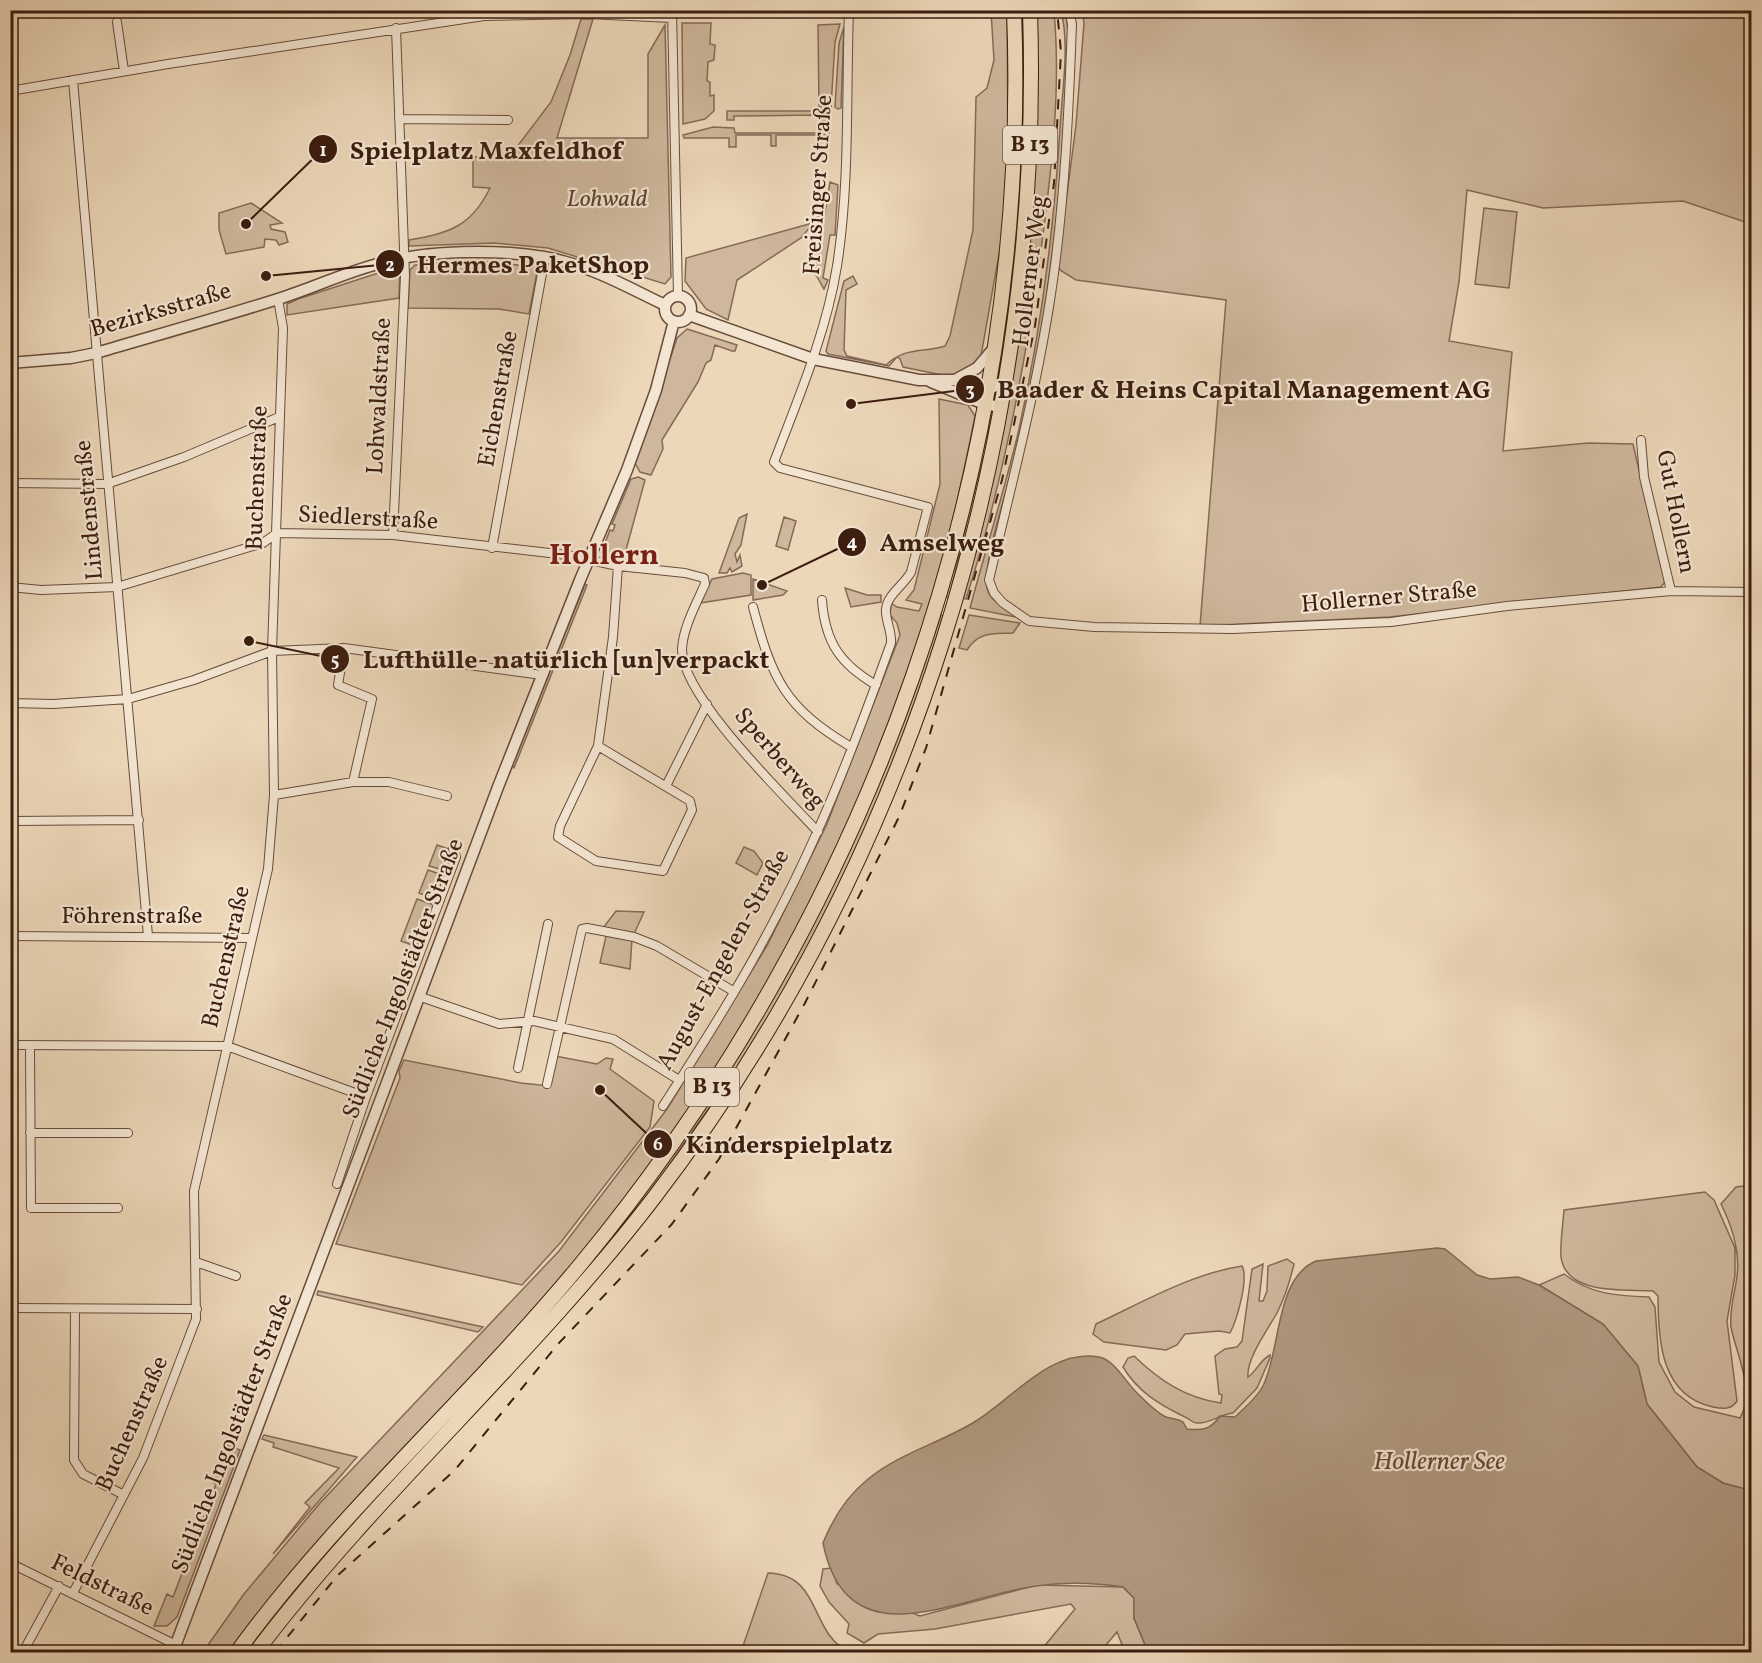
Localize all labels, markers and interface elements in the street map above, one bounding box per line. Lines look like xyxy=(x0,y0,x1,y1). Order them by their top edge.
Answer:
street label: Freisinger Straße xyxy=(796,93,842,277)
road number: B 13 xyxy=(1003,126,1057,164)
callout: Spielplatz Maxfeldhof xyxy=(308,127,634,171)
text: Spielplatz Maxfeldhof xyxy=(350,134,625,170)
text: 1 xyxy=(319,139,327,164)
park label: Lohwald xyxy=(567,183,648,217)
street label: Hollerner Weg xyxy=(1005,193,1057,349)
callout: Hermes PaketShop xyxy=(375,242,662,286)
text: Hermes PaketShop xyxy=(417,248,649,284)
text: 2 xyxy=(385,254,395,279)
street label: Bezirksstraße xyxy=(86,275,236,347)
street label: Lohwaldstraße xyxy=(359,317,401,475)
street label: Eichenstraße xyxy=(470,328,528,470)
callout: Baader & Heins Capital Management AG xyxy=(955,367,1503,411)
text: Baader & Heins Capital Management AG xyxy=(997,373,1491,409)
text: 3 xyxy=(965,379,975,404)
street label: Buchenstraße xyxy=(238,405,278,551)
street label: Lindenstraße xyxy=(67,438,113,582)
street label: Gut Hollern xyxy=(1646,447,1704,577)
street label: Siedlerstraße xyxy=(297,498,439,540)
callout: Amselweg xyxy=(837,520,1016,564)
text: Amselweg xyxy=(879,526,1005,562)
text: 4 xyxy=(847,531,858,556)
district label: Hollern xyxy=(549,535,659,577)
street label: Hollerner Straße xyxy=(1300,573,1478,623)
callout: Lufthülle- natürlich [un]verpackt xyxy=(320,637,782,681)
text: Lufthülle- natürlich [un]verpackt xyxy=(363,643,769,679)
text: 5 xyxy=(331,649,339,674)
street label: Sperberweg xyxy=(725,701,833,817)
street label: Südliche Ingolstädter Straße xyxy=(335,834,473,1124)
street label: August-Engelen-Straße xyxy=(649,843,799,1077)
street label: Buchenstraße xyxy=(194,883,260,1031)
street label: Föhrenstraße xyxy=(61,900,203,934)
road number: B 13 xyxy=(685,1068,739,1106)
callout: Kinderspielplatz xyxy=(643,1122,904,1166)
text: Kinderspielplatz xyxy=(685,1128,893,1164)
text: 6 xyxy=(653,1133,663,1158)
street label: Südliche Ingolstädter Straße xyxy=(164,1289,302,1579)
street label: Buchenstraße xyxy=(88,1351,178,1497)
water label: Hollerner See xyxy=(1373,1444,1505,1480)
street label: Feldstraße xyxy=(45,1546,159,1626)

